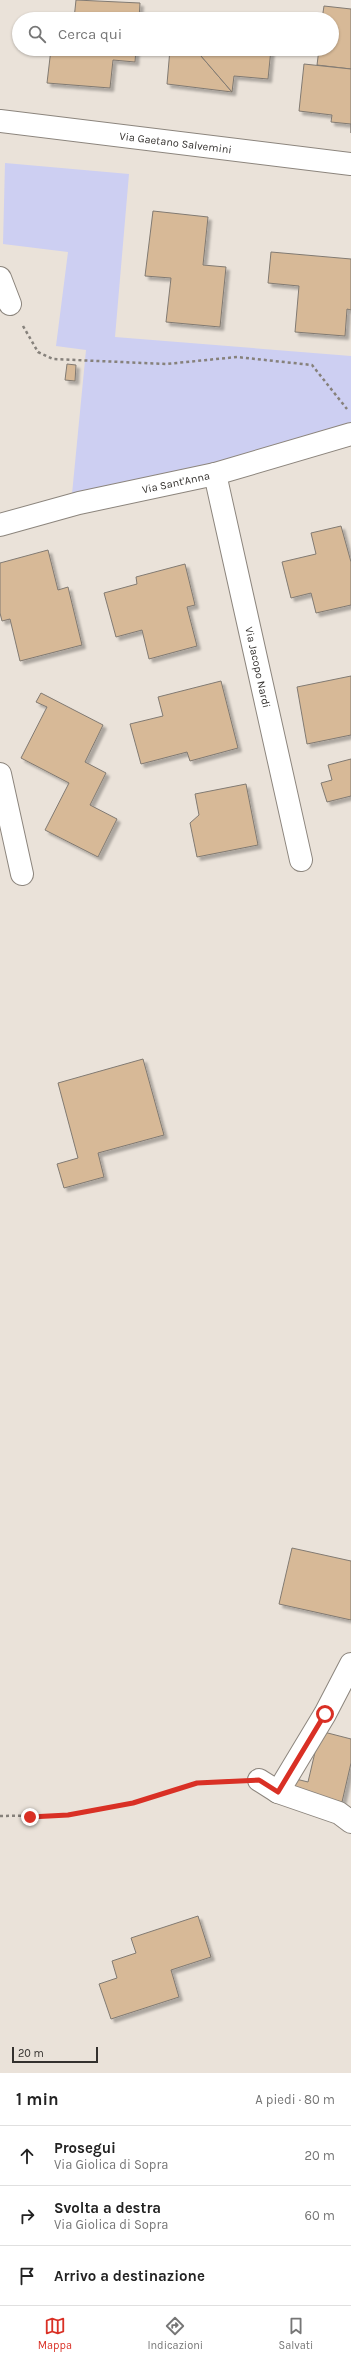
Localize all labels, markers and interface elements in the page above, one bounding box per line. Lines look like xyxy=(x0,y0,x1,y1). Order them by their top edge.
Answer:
search box xyxy=(12,12,339,56)
icon: search xyxy=(26,23,48,45)
text: Cerca qui xyxy=(58,25,122,43)
street label: Via Gaetano Salvemini xyxy=(119,130,232,156)
street label: Via Sant'Anna xyxy=(141,469,211,496)
street label: Via Jacopo Nardi xyxy=(242,626,273,709)
route start xyxy=(316,1705,334,1723)
route end xyxy=(21,1808,39,1826)
scale bar xyxy=(12,2045,98,2064)
text: 20 m xyxy=(18,2047,44,2060)
text: 1 min xyxy=(16,2089,59,2109)
text: A piedi · 80 m xyxy=(255,2092,335,2107)
text: Prosegui xyxy=(54,2139,116,2157)
icon: ahead xyxy=(16,2145,38,2167)
text: 20 m xyxy=(305,2148,335,2163)
text: Via Giolica di Sopra xyxy=(54,2157,168,2172)
text: Svolta a destra xyxy=(54,2199,161,2217)
icon: right xyxy=(16,2205,38,2227)
text: 60 m xyxy=(305,2208,335,2223)
text: Via Giolica di Sopra xyxy=(54,2217,168,2232)
icon: arrive xyxy=(16,2265,38,2287)
text: Arrivo a destinazione xyxy=(54,2267,205,2285)
tab: Mappa xyxy=(38,2315,72,2352)
tab: Indicazioni xyxy=(147,2315,203,2352)
tab: Salvati xyxy=(278,2315,313,2352)

